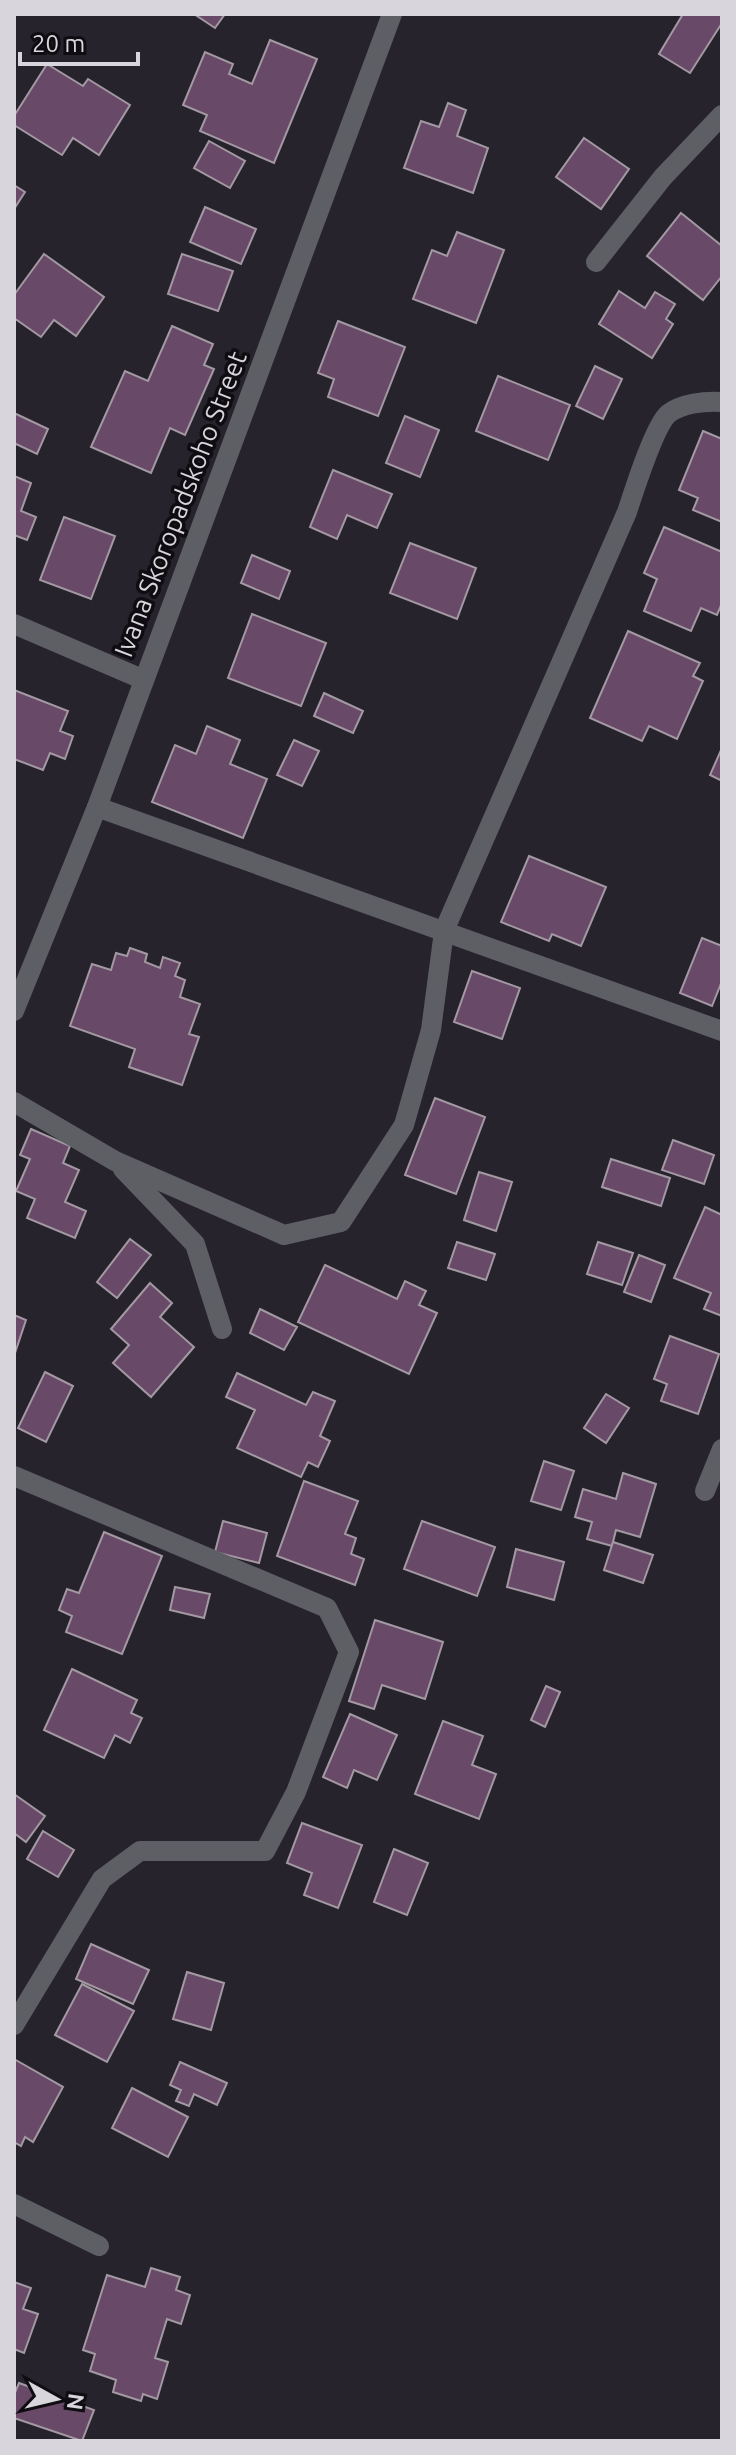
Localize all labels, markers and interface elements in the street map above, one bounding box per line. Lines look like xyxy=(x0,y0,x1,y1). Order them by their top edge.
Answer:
scale bar xyxy=(20,16,138,66)
text: 20 m xyxy=(32,30,85,57)
street label: Ivana Skoropadskoho Street xyxy=(108,347,252,661)
north arrow xyxy=(16,2359,96,2439)
text: N xyxy=(63,2392,90,2412)

